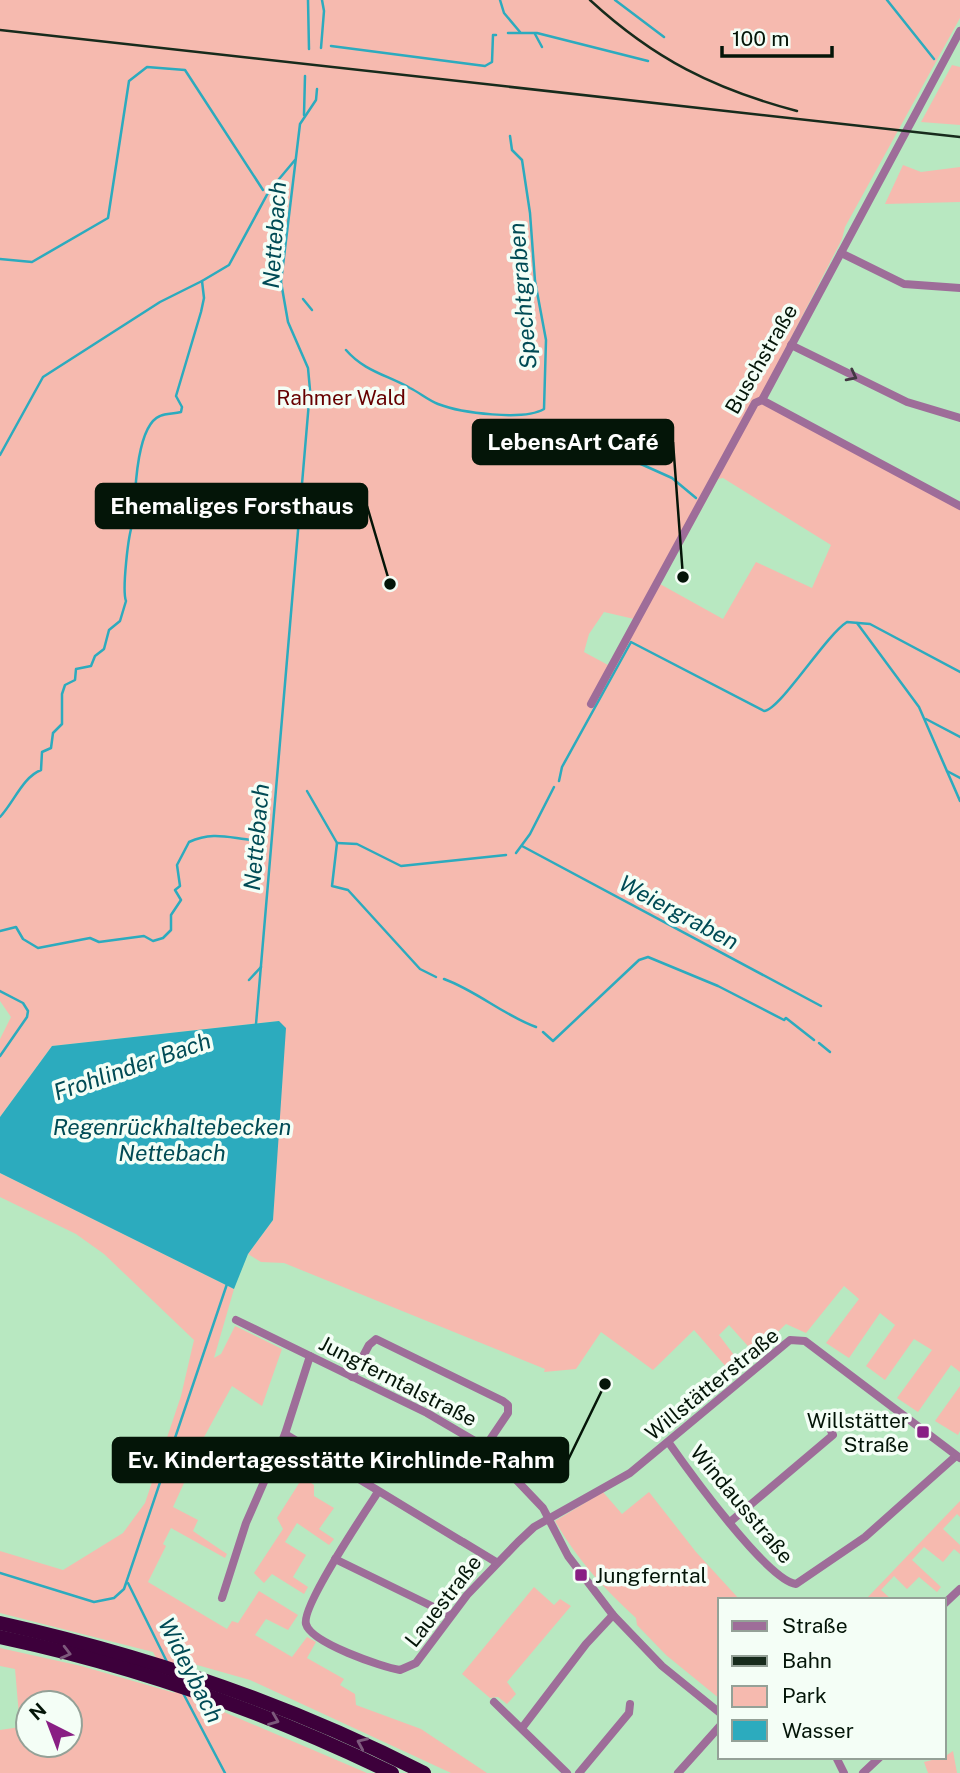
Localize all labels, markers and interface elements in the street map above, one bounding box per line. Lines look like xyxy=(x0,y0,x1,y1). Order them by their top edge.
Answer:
scale bar xyxy=(722,14,832,58)
text: 100 m xyxy=(732,26,789,51)
water label: Nettebach xyxy=(257,181,291,289)
water label: Spechtgraben xyxy=(502,222,542,370)
street label: Buschstraße xyxy=(720,300,802,418)
one-way arrow xyxy=(845,367,857,381)
park label: Rahmer Wald xyxy=(276,385,406,410)
callout: LebensArt Café xyxy=(473,420,673,464)
text: LebensArt Café xyxy=(487,428,659,455)
callout: Ehemaliges Forsthaus xyxy=(96,484,367,528)
text: Ehemaliges Forsthaus xyxy=(110,492,354,519)
water label: Nettebach xyxy=(238,782,274,892)
water label: Weiergraben xyxy=(615,869,743,955)
water label: Frohlinder Bach xyxy=(50,1026,214,1106)
water label: Regenrückhaltebecken Nettebach xyxy=(53,1113,291,1166)
street label: Willstätterstraße xyxy=(640,1323,784,1445)
street label: Jungferntalstraße xyxy=(315,1330,481,1432)
place label: Willstätter Straße xyxy=(807,1408,909,1457)
marker: Willstätter Straße xyxy=(915,1424,931,1440)
callout: Ev. Kindertagesstätte Kirchlinde-Rahm xyxy=(113,1438,568,1482)
street label: Windausstraße xyxy=(685,1440,799,1568)
text: Ev. Kindertagesstätte Kirchlinde-Rahm xyxy=(127,1446,555,1473)
street label: Lauestraße xyxy=(399,1550,487,1652)
place label: Jungferntal xyxy=(595,1563,707,1588)
marker: Jungferntal xyxy=(573,1567,589,1583)
legend xyxy=(718,1598,946,1759)
water label: Wideybach xyxy=(153,1613,229,1727)
text: Straße xyxy=(782,1613,848,1638)
one-way arrow xyxy=(60,1645,72,1659)
text: Bahn xyxy=(782,1648,832,1673)
text: Park xyxy=(782,1683,827,1708)
north arrow xyxy=(14,1689,84,1759)
text: N xyxy=(25,1698,51,1725)
one-way arrow xyxy=(267,1712,279,1726)
text: Wasser xyxy=(782,1718,854,1743)
one-way arrow xyxy=(357,1737,370,1751)

